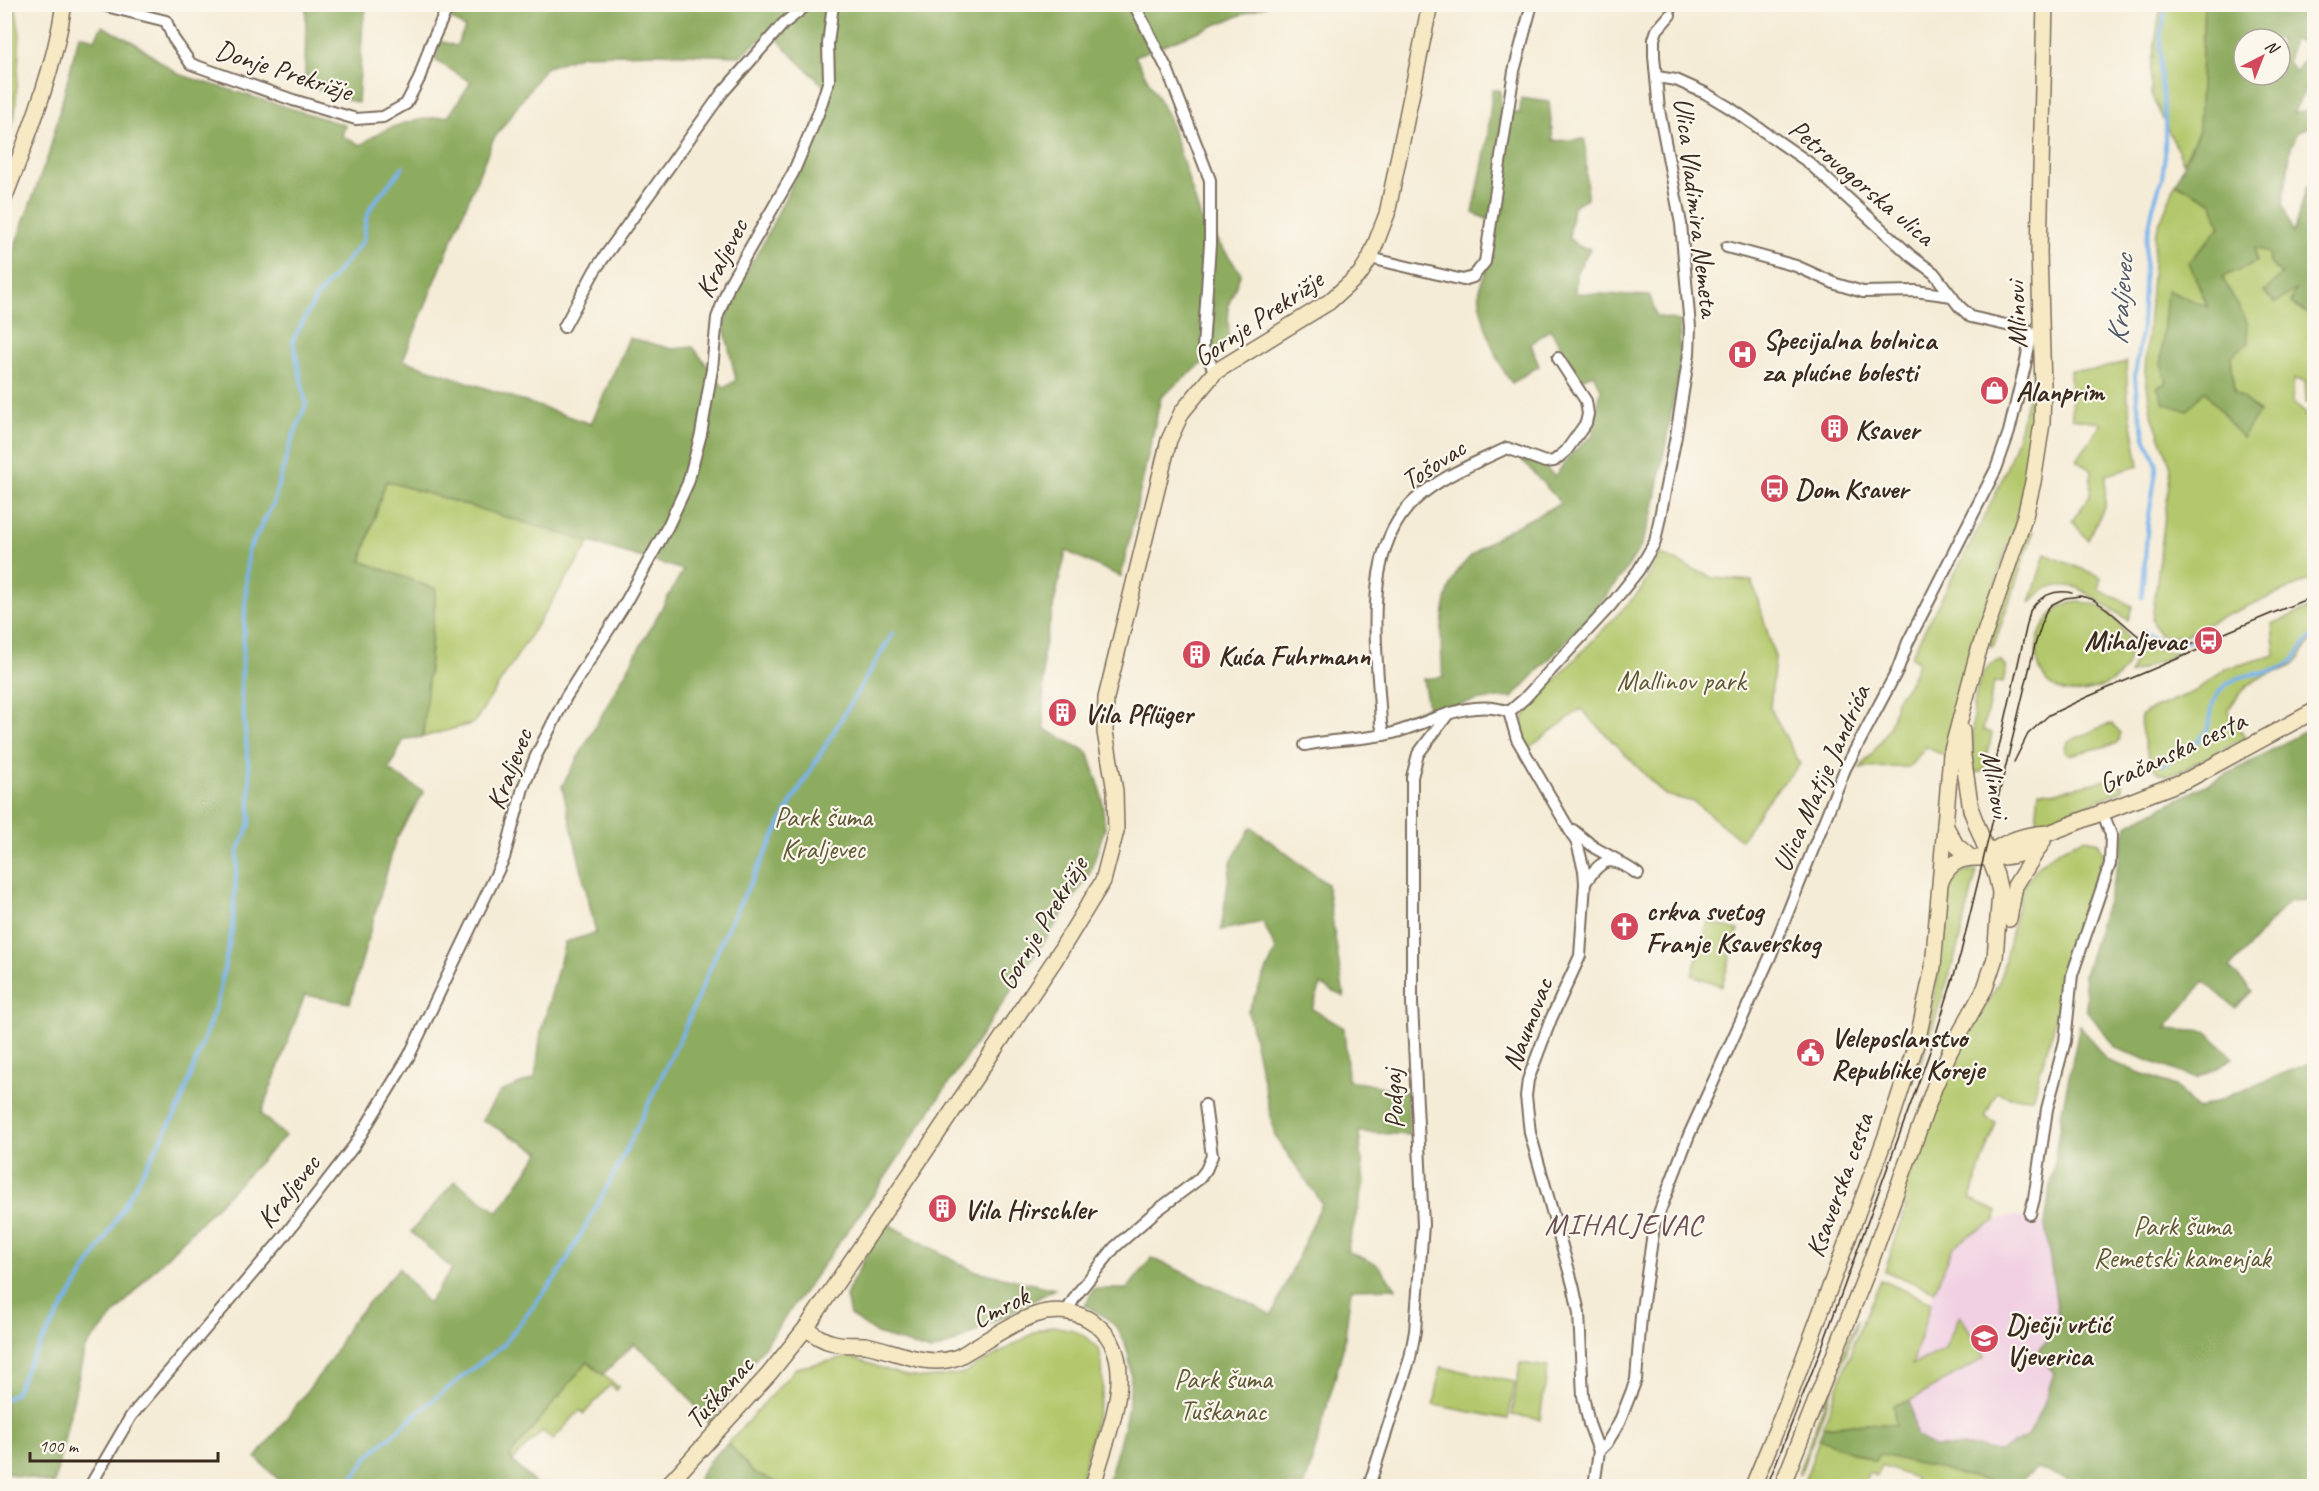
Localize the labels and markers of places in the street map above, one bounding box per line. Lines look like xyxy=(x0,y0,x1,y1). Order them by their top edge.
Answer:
place label: Specijalna bolnica za plućne bolesti xyxy=(1763,322,1939,389)
hospital icon: Specijalna bolnica za plućne bolesti xyxy=(1726,339,1758,371)
place label: Alanprim xyxy=(2016,374,2106,409)
shop icon: Alanprim xyxy=(1979,375,2011,407)
place label: Ksaver xyxy=(1855,412,1922,447)
building icon: Ksaver xyxy=(1818,413,1850,445)
place label: Dom Ksaver xyxy=(1795,471,1911,506)
bus stop icon: Dom Ksaver xyxy=(1758,472,1790,504)
place label: Mihaljevac xyxy=(2084,623,2189,658)
bus stop icon: Mihaljevac xyxy=(2192,624,2224,656)
place label: Kuća Fuhrmann xyxy=(1218,638,1371,673)
building icon: Kuća Fuhrmann xyxy=(1181,639,1213,671)
place label: Vila Pflüger xyxy=(1084,696,1195,731)
building icon: Vila Pflüger xyxy=(1047,697,1079,729)
place label: crkva svetog Franje Ksaverskog xyxy=(1646,893,1823,960)
church icon: crkva svetog Franje Ksaverskog xyxy=(1609,910,1641,942)
place label: Veleposlanstvo Republike Koreje xyxy=(1831,1020,1987,1087)
public building icon: Veleposlanstvo Republike Koreje xyxy=(1794,1037,1826,1069)
place label: Vila Hirschler xyxy=(964,1192,1098,1227)
building icon: Vila Hirschler xyxy=(927,1193,959,1225)
place label: Dječji vrtić Vjeverica xyxy=(2006,1306,2114,1373)
school or university icon: Dječji vrtić Vjeverica xyxy=(1969,1323,2001,1355)

